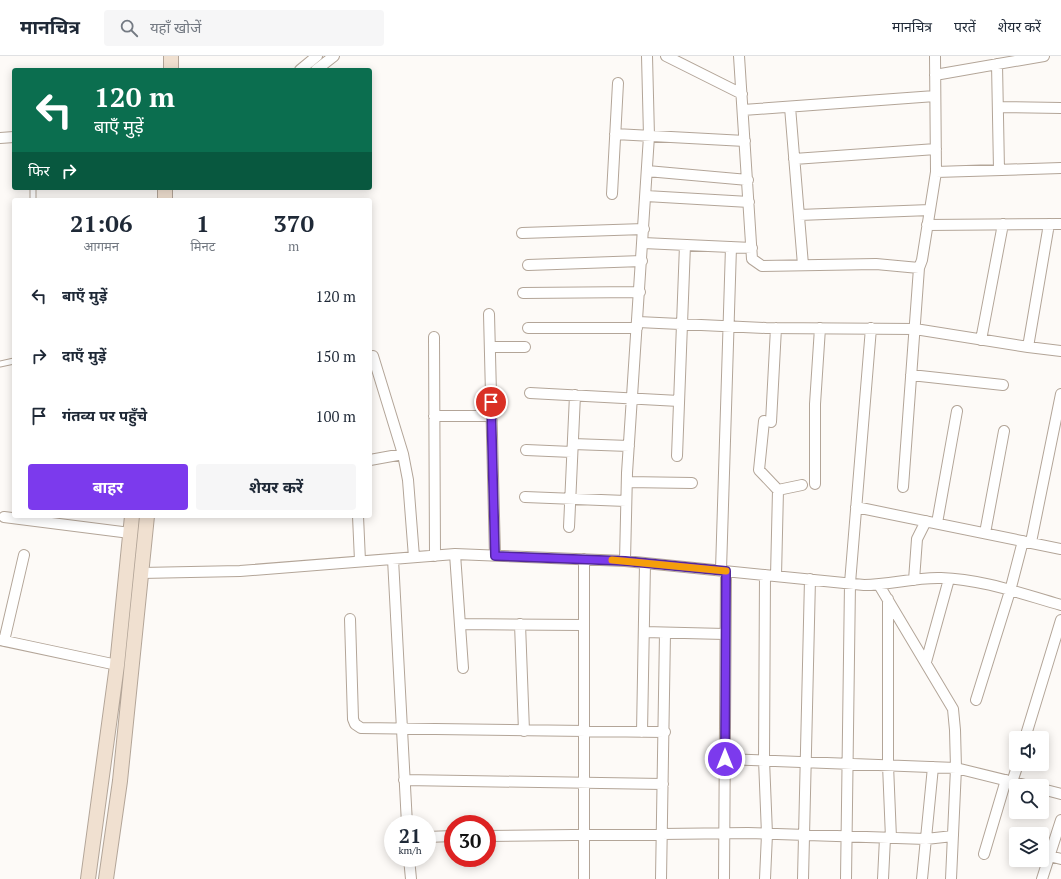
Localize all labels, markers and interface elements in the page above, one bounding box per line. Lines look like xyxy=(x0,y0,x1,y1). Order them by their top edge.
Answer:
search box xyxy=(104,10,384,46)
text: मानचित्र xyxy=(20,14,80,39)
icon: search xyxy=(118,17,140,39)
text: यहाँ खोजें xyxy=(150,17,201,37)
text: मानचित्र xyxy=(892,17,932,36)
text: परतें xyxy=(954,17,976,36)
text: शेयर करें xyxy=(998,17,1041,36)
text: 120 m xyxy=(94,78,175,115)
icon: left xyxy=(28,84,80,136)
text: बाएँ मुड़ें xyxy=(94,114,144,138)
text: फिर xyxy=(28,160,50,180)
icon: right xyxy=(58,160,80,182)
text: 21:06 xyxy=(70,207,132,239)
text: 1 xyxy=(196,207,210,239)
text: 370 xyxy=(273,207,314,239)
text: आगमन xyxy=(83,237,119,255)
text: मिनट xyxy=(190,237,215,255)
text: m xyxy=(288,237,299,255)
icon: left xyxy=(28,285,50,307)
text: बाएँ मुड़ें xyxy=(62,285,107,305)
text: 120 m xyxy=(315,286,356,306)
icon: right xyxy=(28,345,50,367)
text: दाएँ मुड़ें xyxy=(62,345,106,365)
text: 150 m xyxy=(315,346,356,366)
pin xyxy=(474,385,508,419)
icon: arrive xyxy=(480,391,502,413)
icon: arrive xyxy=(28,405,50,427)
text: गंतव्य पर पहुँचे xyxy=(62,405,147,425)
text: 100 m xyxy=(315,406,356,426)
button: बाहर xyxy=(28,464,188,510)
button: शेयर करें xyxy=(196,464,356,510)
map controls xyxy=(1009,731,1049,867)
button: sound xyxy=(1009,731,1049,771)
position arrow xyxy=(704,738,746,780)
button: search xyxy=(1009,779,1049,819)
speed limit sign: 30 xyxy=(444,815,496,867)
text: 21 xyxy=(399,822,421,849)
button: layers xyxy=(1009,827,1049,867)
text: km/h xyxy=(398,844,422,857)

